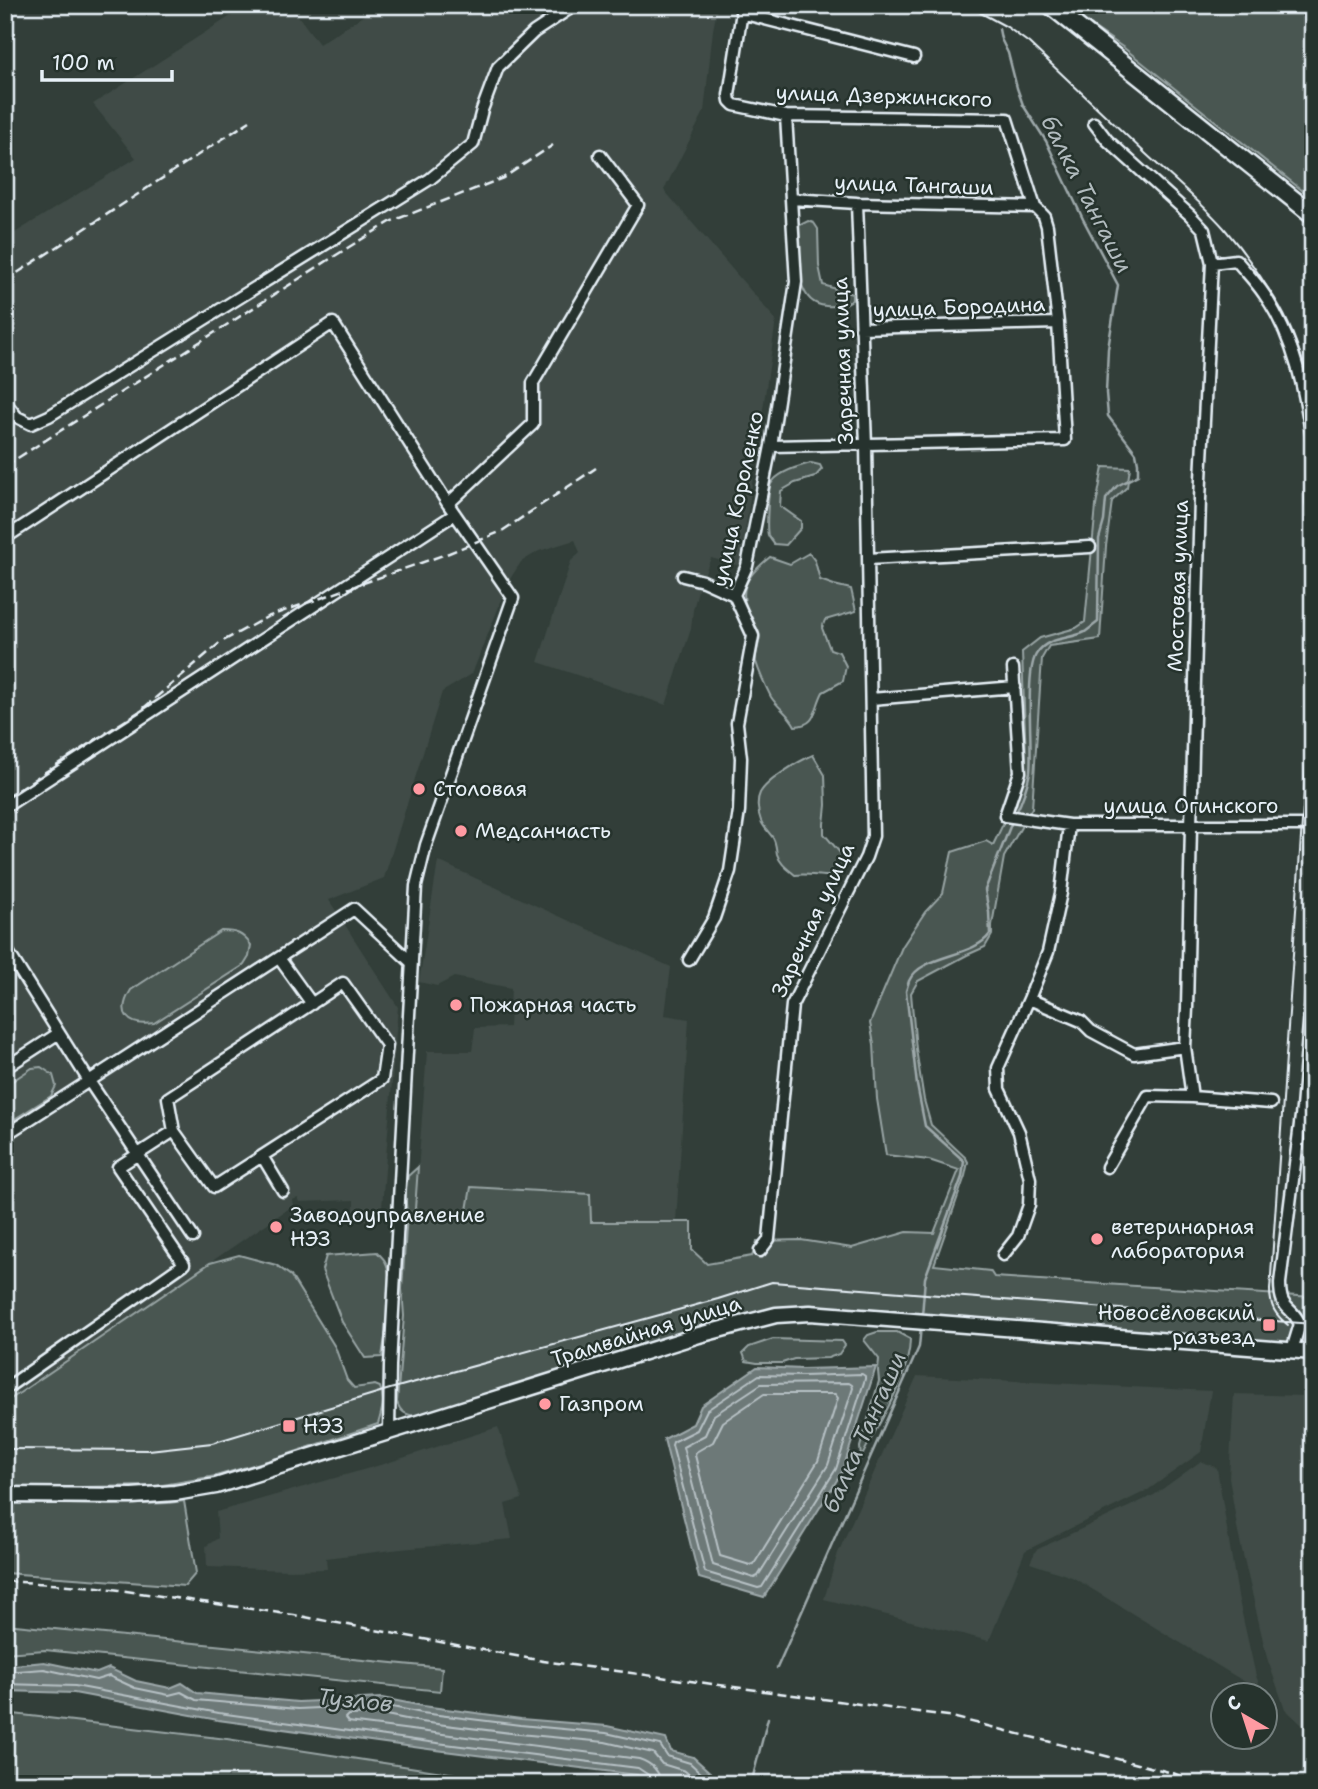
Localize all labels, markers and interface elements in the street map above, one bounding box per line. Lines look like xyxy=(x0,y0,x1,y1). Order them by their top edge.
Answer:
scale bar xyxy=(42,38,172,82)
text: 100 m xyxy=(52,49,115,77)
street label: улица Дзержинского xyxy=(775,78,993,114)
water label: балка Тангаши xyxy=(1034,110,1140,278)
street label: улица Тангаши xyxy=(834,168,994,202)
street label: Заречная улица xyxy=(826,277,860,445)
street label: улица Бородина xyxy=(872,290,1046,324)
street label: улица Короленко xyxy=(706,408,770,590)
street label: Мостовая улица xyxy=(1161,499,1195,673)
place label: Столовая xyxy=(433,775,527,803)
marker: Столовая xyxy=(411,781,427,797)
street label: улица Огинского xyxy=(1104,792,1278,820)
place label: Медсанчасть xyxy=(475,817,611,845)
marker: Медсанчасть xyxy=(453,823,469,839)
street label: Заречная улица xyxy=(765,838,861,1002)
place label: Пожарная часть xyxy=(470,991,636,1019)
marker: Пожарная часть xyxy=(448,997,464,1013)
place label: Заводоуправление НЭЗ xyxy=(290,1201,485,1253)
place label: ветеринарная лаборатория xyxy=(1111,1213,1255,1265)
marker: Заводоуправление НЭЗ xyxy=(268,1219,284,1235)
marker: ветеринарная лаборатория xyxy=(1089,1231,1105,1247)
street label: Трамвайная улица xyxy=(548,1289,744,1373)
place label: Новосёловский разъезд xyxy=(1097,1299,1255,1351)
marker: Новосёловский разъезд xyxy=(1261,1317,1277,1333)
water label: балка Тангаши xyxy=(815,1346,913,1518)
place label: Газпром xyxy=(559,1390,644,1418)
marker: Газпром xyxy=(537,1396,553,1412)
place label: НЭЗ xyxy=(303,1412,344,1440)
marker: НЭЗ xyxy=(281,1418,297,1434)
north arrow xyxy=(1210,1680,1280,1750)
water label: Тузлов xyxy=(316,1681,394,1719)
text: С xyxy=(1221,1690,1246,1717)

